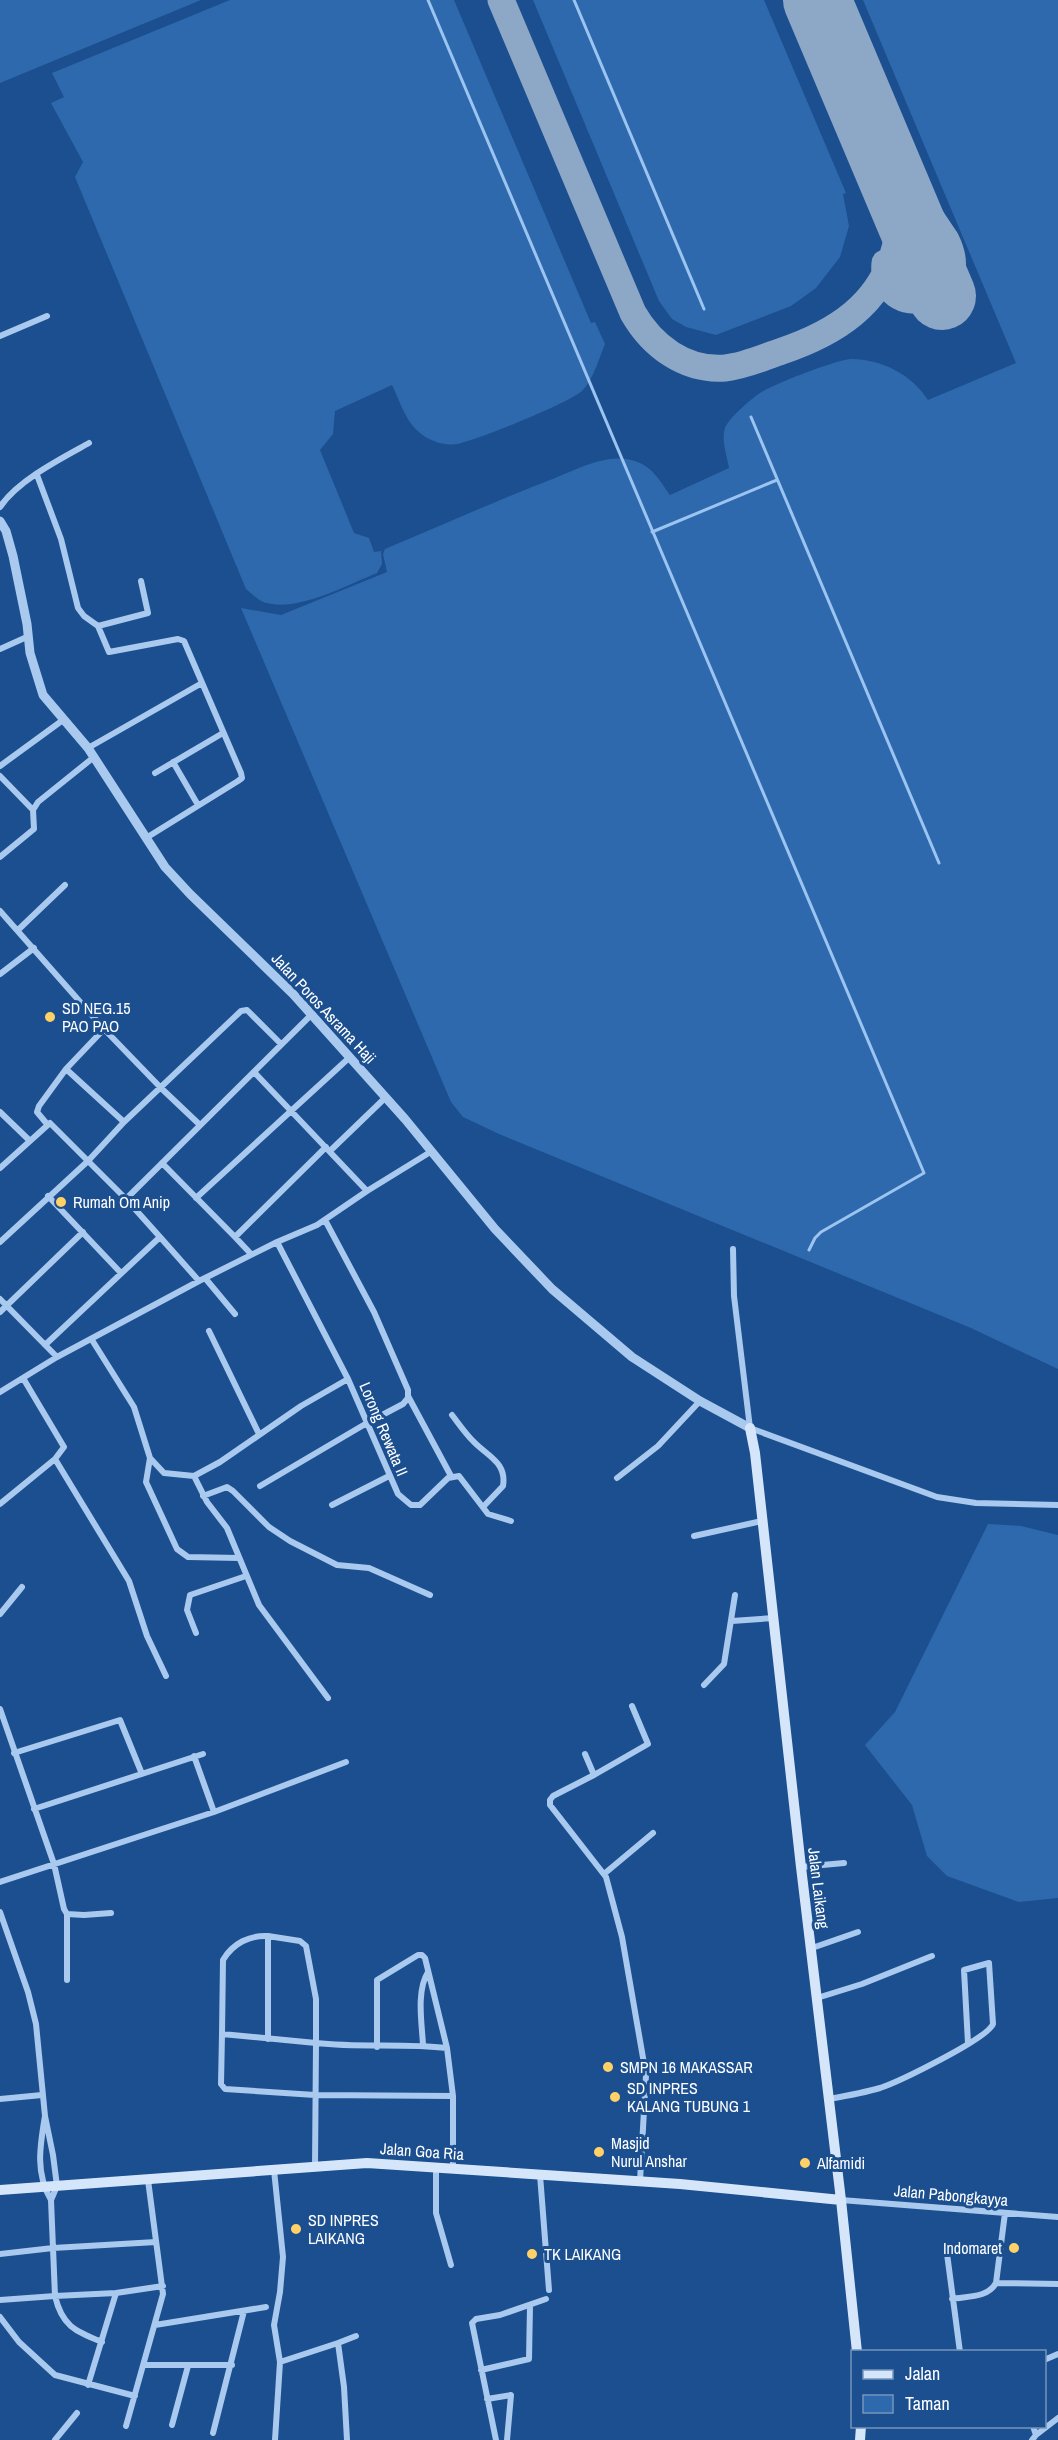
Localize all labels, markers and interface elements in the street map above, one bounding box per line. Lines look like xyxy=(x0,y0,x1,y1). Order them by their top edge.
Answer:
street label: Jalan Poros Asrama Haji xyxy=(267,948,381,1068)
place label: SD NEG.15 PAO PAO xyxy=(62,997,131,1037)
marker: SD NEG.15 PAO PAO xyxy=(43,1010,57,1024)
place label: Rumah Om Anip xyxy=(73,1191,170,1213)
marker: Rumah Om Anip xyxy=(54,1195,68,1209)
street label: Lorong Rewata II xyxy=(354,1379,414,1479)
street label: Jalan Laikang xyxy=(803,1846,835,1931)
place label: SMPN 16 MAKASSAR xyxy=(620,2056,753,2078)
marker: SMPN 16 MAKASSAR xyxy=(601,2060,615,2074)
place label: SD INPRES KALANG TUBUNG 1 xyxy=(627,2077,751,2117)
marker: SD INPRES KALANG TUBUNG 1 xyxy=(608,2090,622,2104)
place label: Masjid Nurul Anshar xyxy=(611,2132,687,2172)
street label: Jalan Goa Ria xyxy=(379,2137,465,2165)
marker: Masjid Nurul Anshar xyxy=(592,2145,606,2159)
place label: Alfamidi xyxy=(816,2152,865,2174)
marker: Alfamidi xyxy=(798,2156,812,2170)
street label: Jalan Pabongkayya xyxy=(893,2179,1010,2211)
place label: SD INPRES LAIKANG xyxy=(308,2209,379,2249)
marker: SD INPRES LAIKANG xyxy=(289,2222,303,2236)
place label: Indomaret xyxy=(943,2237,1002,2259)
marker: Indomaret xyxy=(1007,2241,1021,2255)
place label: TK LAIKANG xyxy=(544,2243,621,2265)
marker: TK LAIKANG xyxy=(525,2247,539,2261)
legend xyxy=(851,2350,1046,2428)
text: Jalan xyxy=(905,2361,940,2386)
text: Taman xyxy=(905,2391,950,2416)

